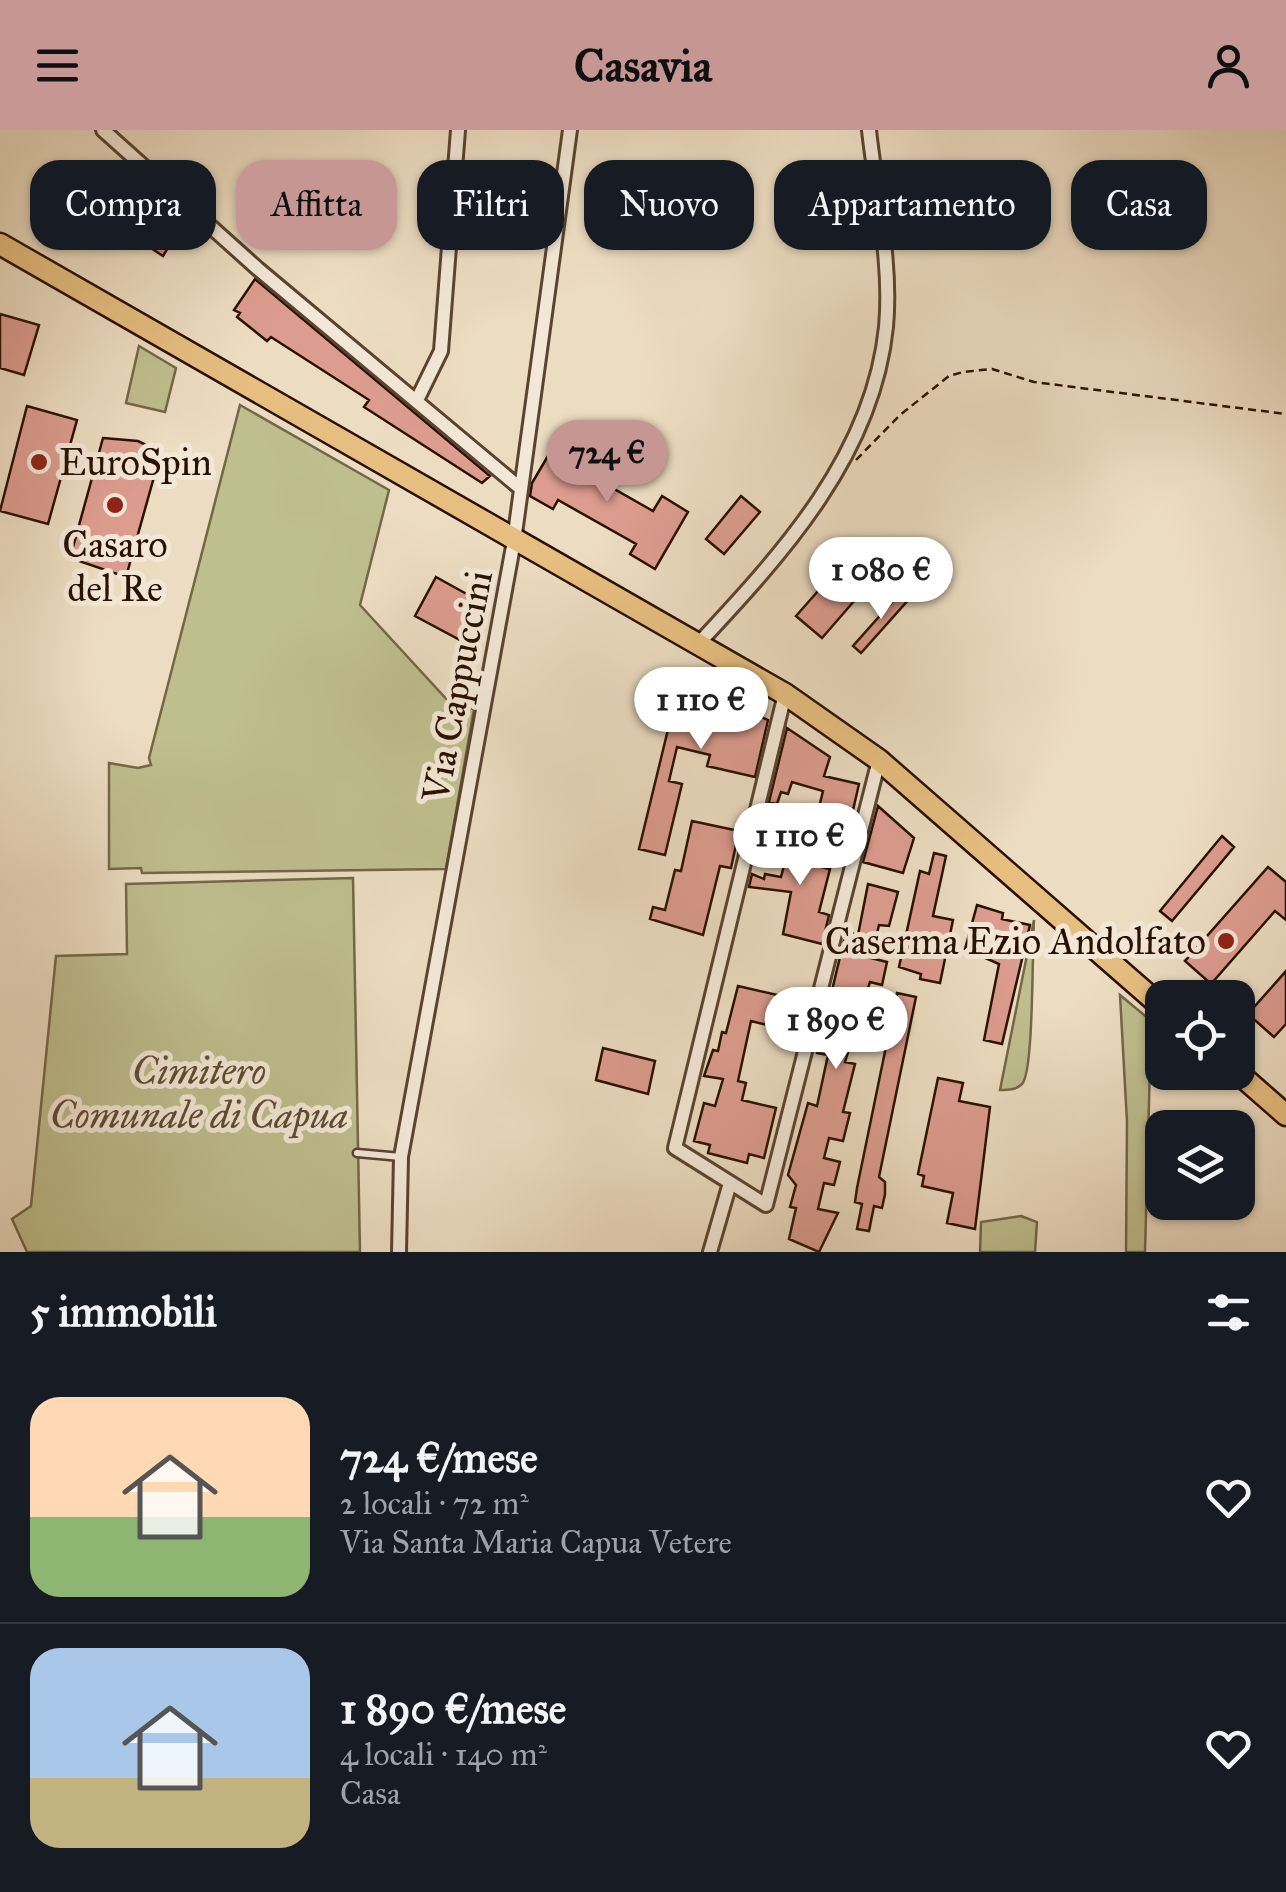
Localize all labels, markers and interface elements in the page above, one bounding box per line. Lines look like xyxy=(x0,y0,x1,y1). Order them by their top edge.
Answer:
icon: menu xyxy=(30,38,85,93)
text: Casavia xyxy=(574,38,712,93)
icon: person xyxy=(1201,38,1256,93)
chip: Compra xyxy=(30,160,216,250)
chip: Affitta xyxy=(236,160,397,250)
chip: Filtri xyxy=(417,160,564,250)
chip: Nuovo xyxy=(584,160,754,250)
chip: Appartamento xyxy=(774,160,1051,250)
chip: Casa xyxy=(1071,160,1207,250)
pin: 724 € xyxy=(537,420,677,505)
text: 724 € xyxy=(569,433,645,472)
place label: EuroSpin xyxy=(59,439,212,485)
marker: EuroSpin xyxy=(28,451,50,473)
marker: Casaro del Re xyxy=(104,494,126,516)
place label: Casaro del Re xyxy=(62,521,168,611)
pin: 1 080 € xyxy=(789,537,973,622)
text: 1 080 € xyxy=(831,550,931,589)
street label: Via Cappuccini xyxy=(412,566,502,807)
pin: 1 110 € xyxy=(609,667,793,752)
text: 1 110 € xyxy=(656,680,746,719)
pin: 1 110 € xyxy=(708,803,892,888)
text: 1 110 € xyxy=(755,816,845,855)
place label: Caserma Ezio Andolfato xyxy=(825,918,1206,964)
marker: Caserma Ezio Andolfato xyxy=(1215,930,1237,952)
map controls xyxy=(1145,980,1255,1220)
button: locate xyxy=(1145,980,1255,1090)
pin: 1 890 € xyxy=(744,987,928,1072)
text: 1 890 € xyxy=(787,1000,885,1039)
park label: Cimitero Comunale di Capua xyxy=(50,1048,348,1139)
button: layers xyxy=(1145,1110,1255,1220)
icon: filters xyxy=(1201,1285,1256,1340)
text: 5 immobili xyxy=(30,1286,217,1338)
text: 724 €/mese xyxy=(340,1432,538,1484)
icon: home xyxy=(110,1437,230,1557)
icon: heart xyxy=(1201,1470,1256,1525)
text: 2 locali · 72 m² xyxy=(340,1484,529,1523)
text: Via Santa Maria Capua Vetere xyxy=(340,1523,732,1562)
text: 1 890 €/mese xyxy=(340,1683,566,1735)
icon: home xyxy=(110,1688,230,1808)
icon: heart xyxy=(1201,1721,1256,1776)
text: 4 locali · 140 m² xyxy=(340,1735,547,1774)
text: Casa xyxy=(340,1774,401,1813)

